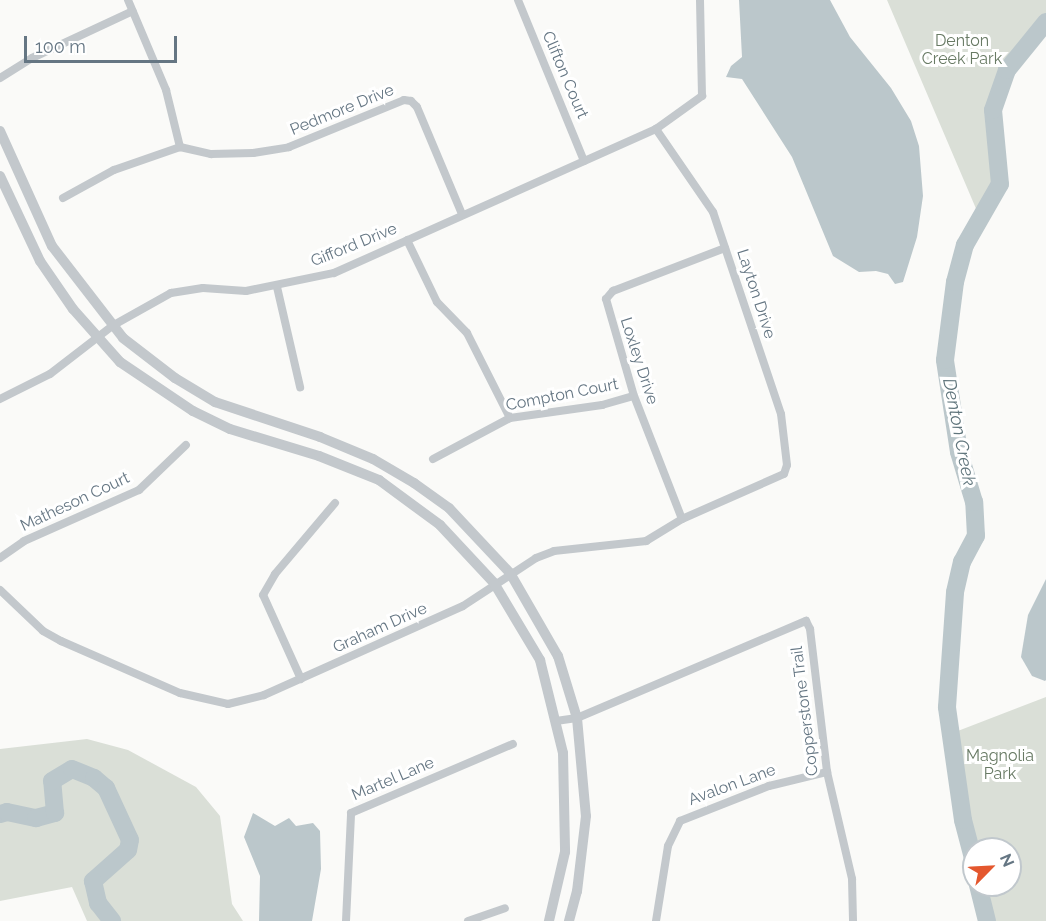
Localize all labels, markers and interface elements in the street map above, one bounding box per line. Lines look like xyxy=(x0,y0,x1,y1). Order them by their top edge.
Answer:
scale bar xyxy=(27,24,180,62)
street label: Clifton Court xyxy=(538,28,592,122)
park label: Denton Creek Park xyxy=(922,31,1002,69)
text: 100 m xyxy=(35,36,86,57)
street label: Pedmore Drive xyxy=(287,80,397,140)
street label: Gifford Drive xyxy=(308,219,400,271)
street label: Layton Drive xyxy=(733,247,779,341)
street label: Loxley Drive xyxy=(616,315,662,407)
street label: Compton Court xyxy=(504,375,620,415)
water label: Denton Creek xyxy=(938,376,980,488)
street label: Matheson Court xyxy=(17,468,133,536)
street label: Graham Drive xyxy=(330,599,430,657)
street label: Copperstone Trail xyxy=(787,645,823,777)
park label: Magnolia Park xyxy=(966,746,1034,784)
street label: Martel Lane xyxy=(349,753,437,805)
street label: Avalon Lane xyxy=(686,760,778,810)
north arrow xyxy=(962,837,1022,897)
text: N xyxy=(996,851,1018,870)

